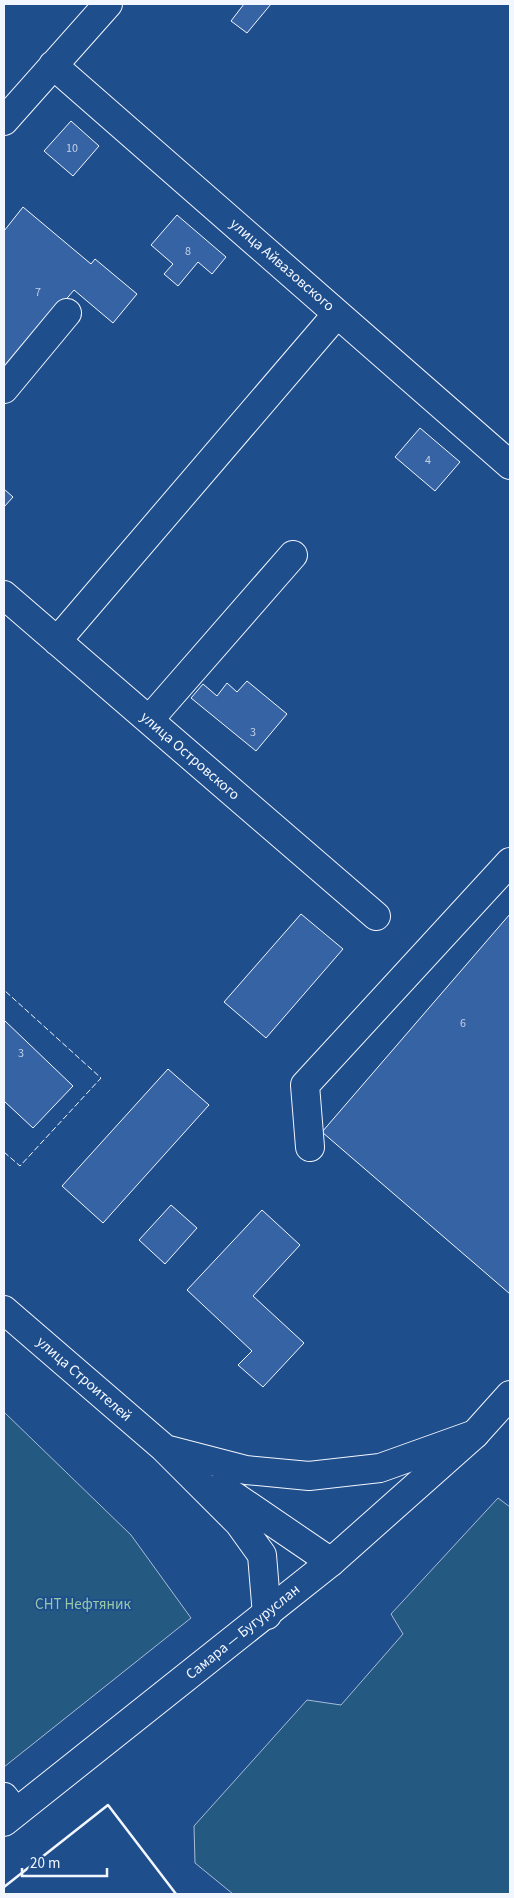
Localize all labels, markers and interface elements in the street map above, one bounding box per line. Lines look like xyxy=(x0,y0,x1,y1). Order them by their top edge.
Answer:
house number: 10 xyxy=(66,140,78,157)
street label: улица Айвазовского xyxy=(225,214,339,316)
house number: 8 xyxy=(185,243,191,260)
house number: 7 xyxy=(35,284,41,301)
house number: 4 xyxy=(425,452,431,469)
street label: улица Островского xyxy=(136,707,244,805)
house number: 3 xyxy=(250,724,256,741)
house number: 6 xyxy=(460,1015,466,1032)
house number: 3 xyxy=(18,1045,24,1062)
street label: улица Строителей xyxy=(32,1332,136,1426)
street label: Самара — Бугуруслан xyxy=(181,1579,305,1685)
park label: СНТ Нефтяник xyxy=(35,1594,131,1615)
scale bar xyxy=(22,1846,108,1878)
text: 20 m xyxy=(30,1853,60,1874)

